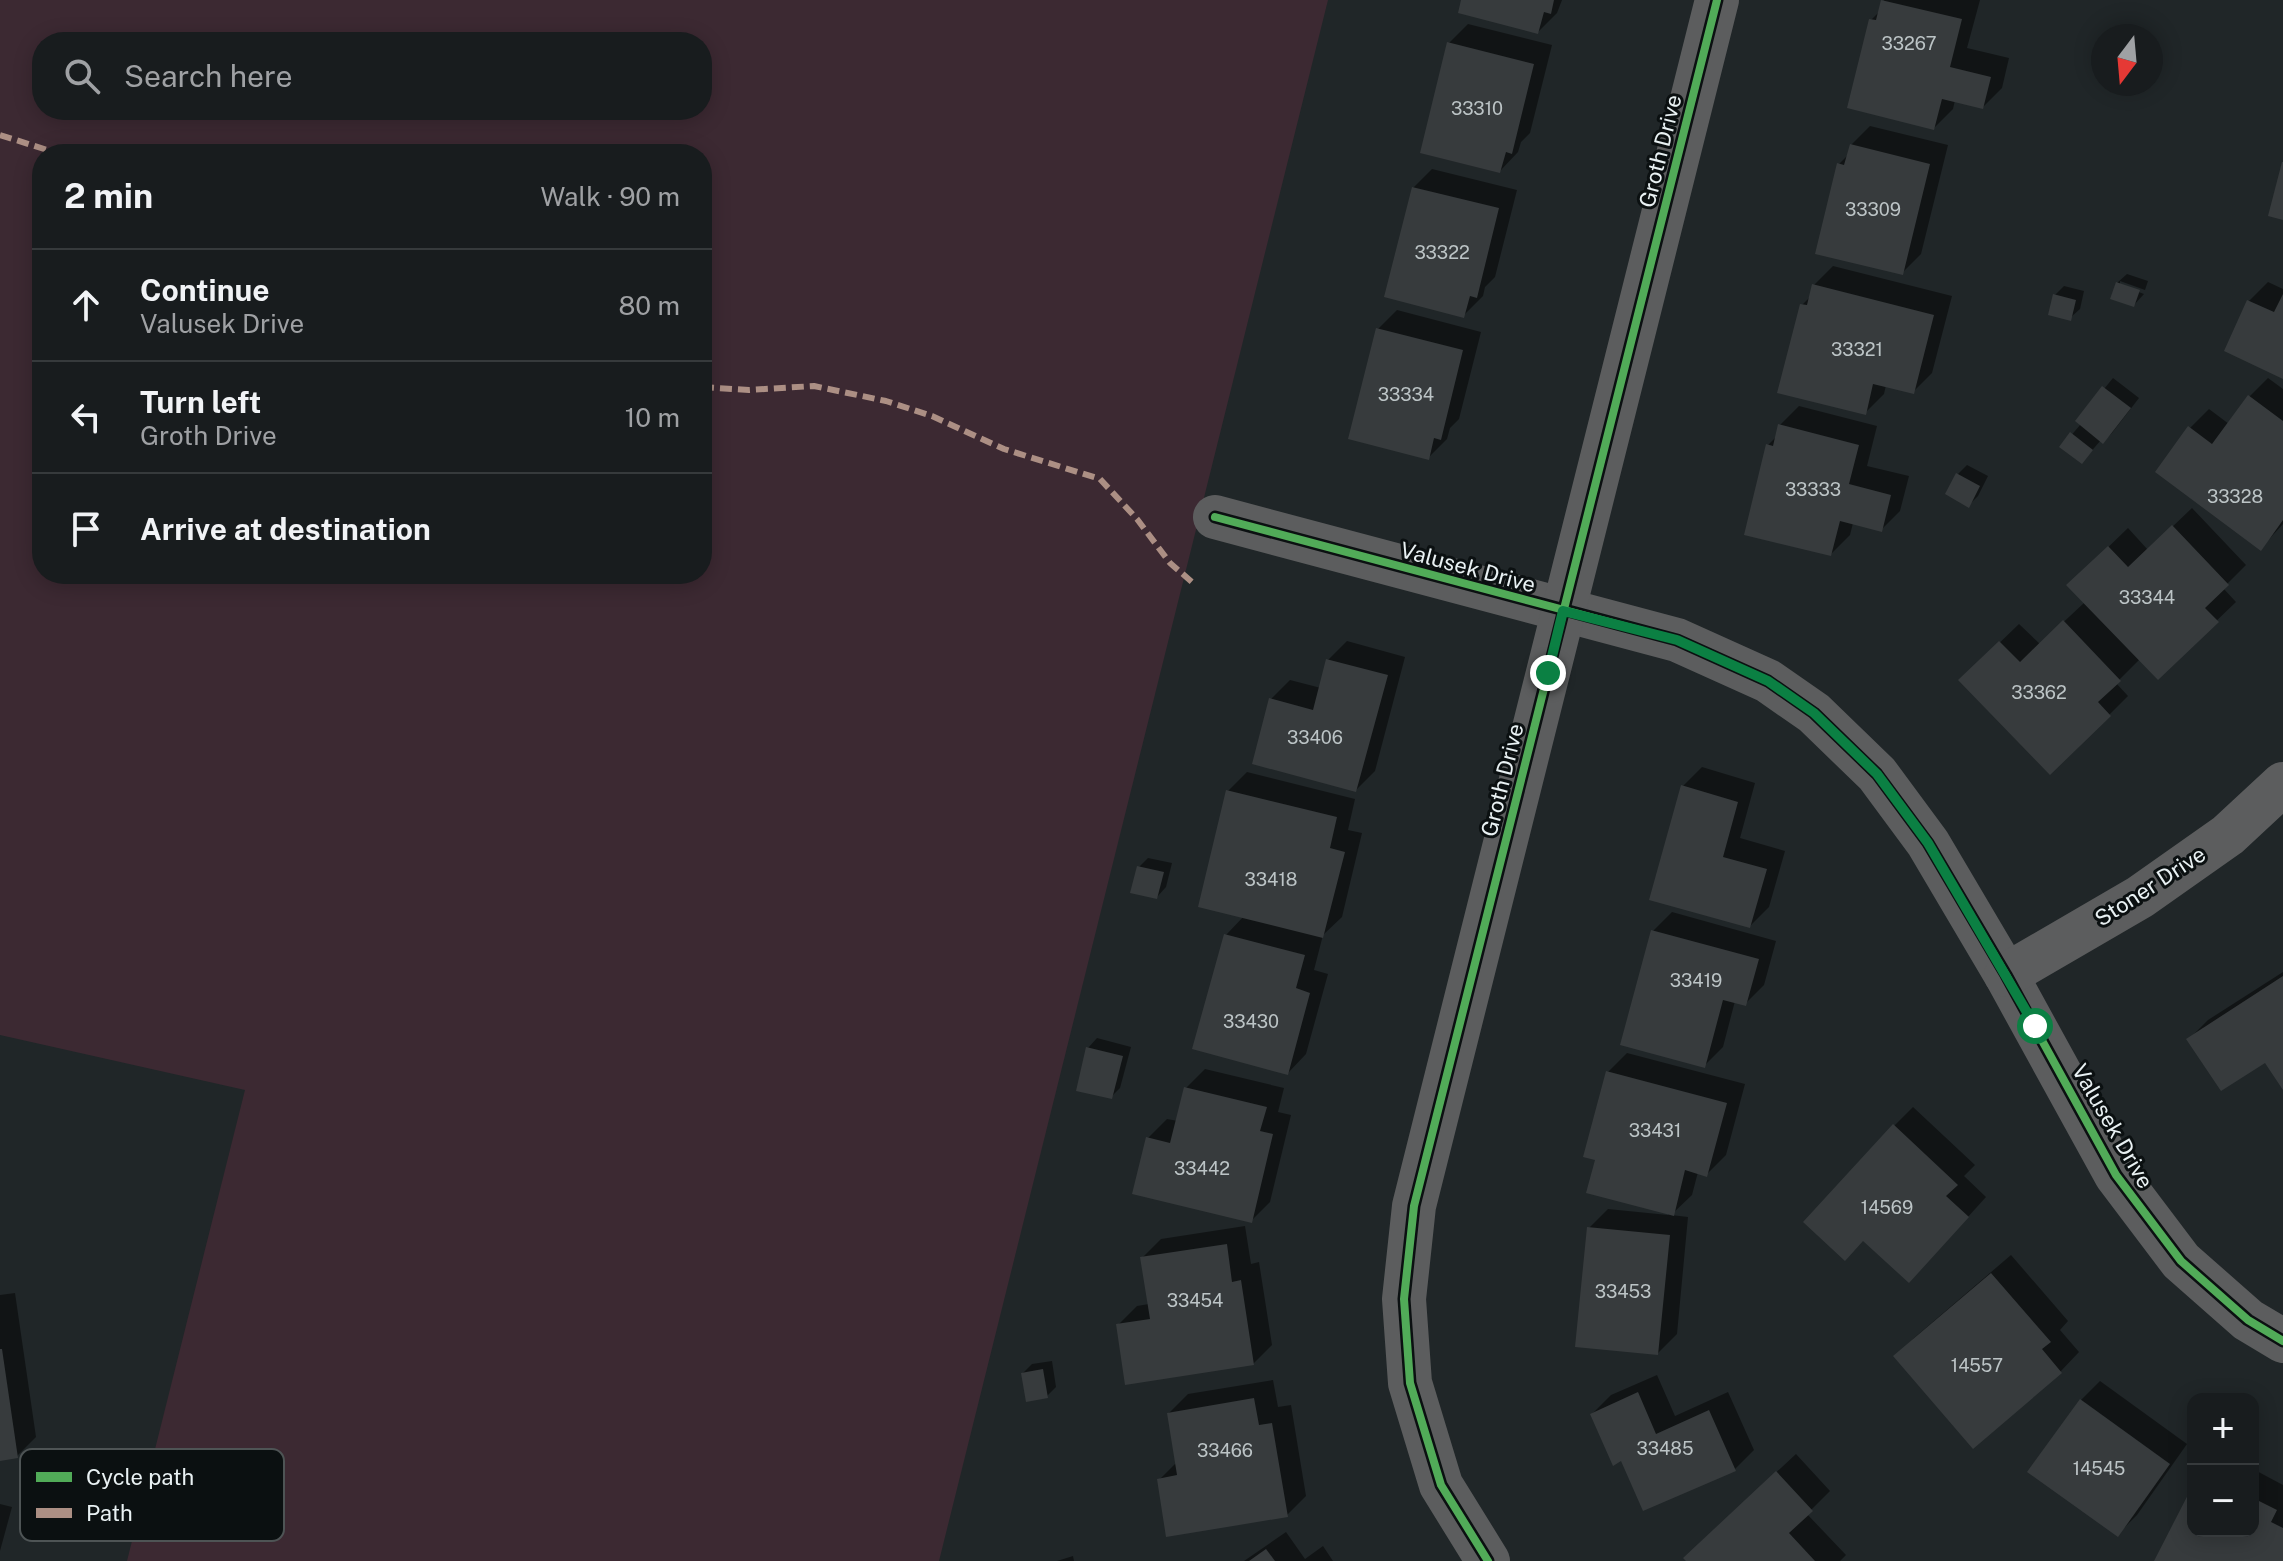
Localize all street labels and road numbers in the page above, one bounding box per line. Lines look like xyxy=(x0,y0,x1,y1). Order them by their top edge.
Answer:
street label: Groth Drive xyxy=(1633,92,1687,210)
street label: Valusek Drive xyxy=(1397,536,1539,598)
street label: Groth Drive xyxy=(1475,721,1529,839)
street label: Stoner Drive xyxy=(2090,841,2210,931)
street label: Valusek Drive xyxy=(2067,1059,2159,1193)

